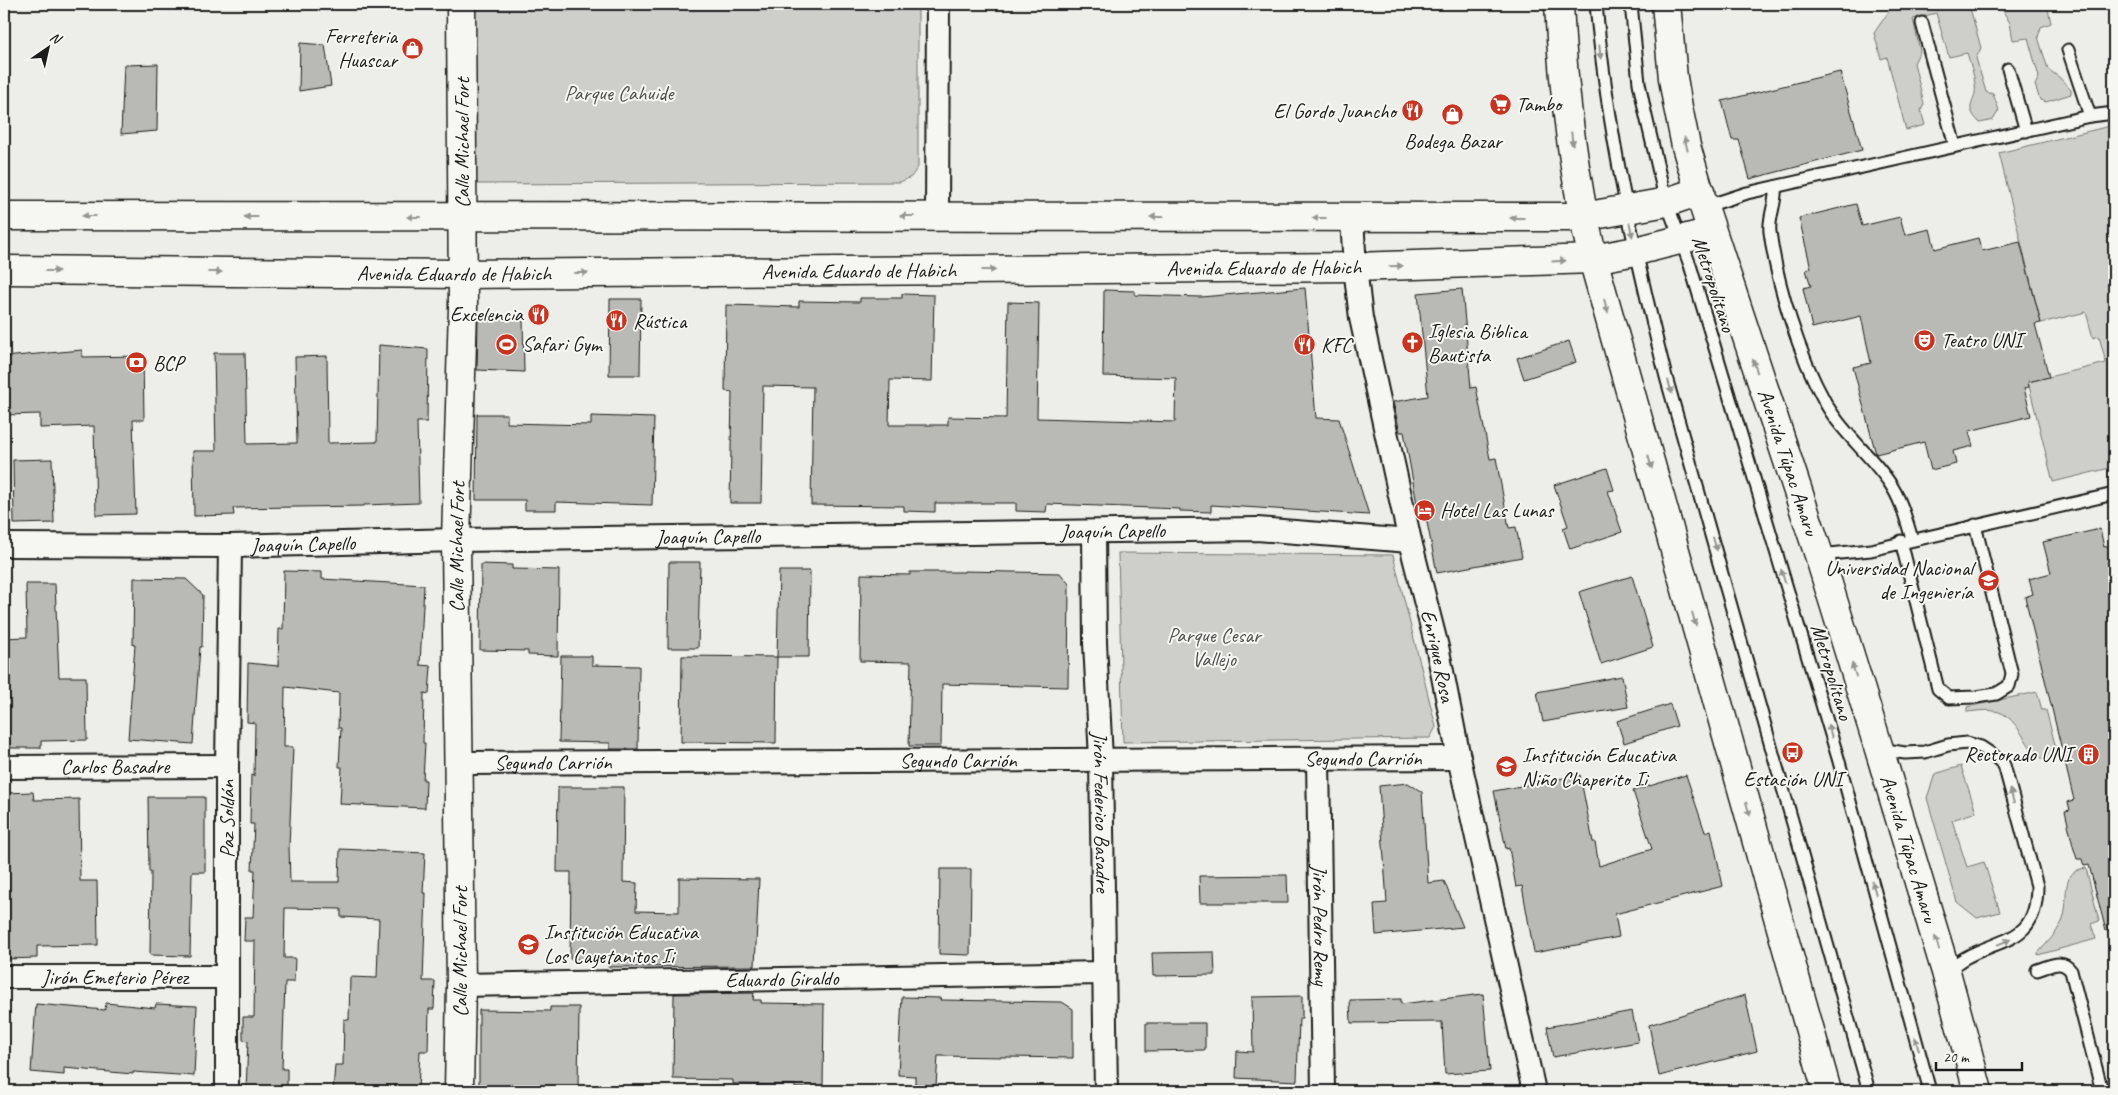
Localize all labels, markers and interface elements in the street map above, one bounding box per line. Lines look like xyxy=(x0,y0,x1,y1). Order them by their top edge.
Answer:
north arrow xyxy=(22,22,72,72)
place label: Ferreteria Huascar xyxy=(325,23,399,73)
text: N xyxy=(47,28,65,48)
shop icon: Ferreteria Huascar xyxy=(401,36,425,60)
one-way arrow xyxy=(1596,45,1604,61)
street label: Calle Michael Fort xyxy=(449,76,475,208)
park label: Parque Cahuide xyxy=(565,80,675,106)
place label: Tambo xyxy=(1516,91,1564,117)
supermarket icon: Tambo xyxy=(1488,92,1512,116)
place label: El Gordo Juancho xyxy=(1273,98,1399,124)
restaurant icon: El Gordo Juancho xyxy=(1400,99,1424,123)
shop icon: Bodega Bazar xyxy=(1441,102,1465,126)
place label: Bodega Bazar xyxy=(1404,128,1504,154)
one-way arrow xyxy=(1568,132,1576,148)
one-way arrow xyxy=(1682,136,1690,151)
one-way arrow xyxy=(80,212,96,220)
one-way arrow xyxy=(898,212,914,220)
one-way arrow xyxy=(243,213,259,221)
one-way arrow xyxy=(405,213,421,221)
one-way arrow xyxy=(1148,213,1164,221)
one-way arrow xyxy=(1311,214,1327,222)
one-way arrow xyxy=(1508,214,1524,222)
one-way arrow xyxy=(1627,222,1635,237)
street label: Metropolitano xyxy=(1686,233,1742,337)
street label: Avenida Eduardo de Habich xyxy=(1167,254,1363,281)
one-way arrow xyxy=(1551,256,1567,264)
street label: Avenida Eduardo de Habich xyxy=(762,257,958,285)
street label: Avenida Eduardo de Habich xyxy=(357,260,553,287)
one-way arrow xyxy=(1389,261,1405,269)
one-way arrow xyxy=(981,266,997,274)
one-way arrow xyxy=(45,267,61,275)
one-way arrow xyxy=(207,268,223,276)
one-way arrow xyxy=(574,269,590,277)
one-way arrow xyxy=(1602,298,1610,313)
place label: Excelencia xyxy=(450,301,525,327)
restaurant icon: Excelencia xyxy=(527,302,551,326)
place label: Rústica xyxy=(633,308,688,334)
restaurant icon: Rústica xyxy=(605,309,629,333)
place label: Iglesia Biblica Bautista xyxy=(1428,318,1529,368)
place label: Teatro UNI xyxy=(1941,327,2027,353)
theatre icon: Teatro UNI xyxy=(1913,328,1937,352)
place label: Safari Gym xyxy=(522,331,604,357)
church icon: Iglesia Biblica Bautista xyxy=(1400,331,1424,355)
sports icon: Safari Gym xyxy=(494,332,518,356)
place label: KFC xyxy=(1321,332,1354,358)
restaurant icon: KFC xyxy=(1293,333,1317,357)
place label: BCP xyxy=(153,350,187,376)
bank icon: BCP xyxy=(125,351,149,375)
one-way arrow xyxy=(1751,358,1759,373)
one-way arrow xyxy=(1666,380,1674,395)
street label: Avenida Túpac Amaru xyxy=(1752,386,1825,540)
one-way arrow xyxy=(1646,455,1654,470)
street label: Calle Michael Fort xyxy=(443,479,471,612)
place label: Hotel Las Lunas xyxy=(1440,497,1555,523)
hotel icon: Hotel Las Lunas xyxy=(1412,498,1436,522)
street label: Joaquín Capello xyxy=(1059,517,1167,545)
street label: Joaquín Capello xyxy=(654,523,762,550)
street label: Joaquín Capello xyxy=(249,530,357,558)
one-way arrow xyxy=(1711,536,1719,551)
place label: Universidad Nacional de Ingeniería xyxy=(1825,555,1976,605)
one-way arrow xyxy=(1779,568,1787,583)
school or university icon: Universidad Nacional de Ingeniería xyxy=(1977,568,2001,592)
street label: Enrique Rosa xyxy=(1415,607,1461,706)
one-way arrow xyxy=(1691,611,1699,626)
street label: Metropolitano xyxy=(1805,621,1859,725)
park label: Parque Cesar Vallejo xyxy=(1167,622,1263,672)
one-way arrow xyxy=(1850,663,1858,678)
one-way arrow xyxy=(1825,724,1833,739)
street label: Jirón Federico Basadre xyxy=(1087,730,1116,894)
bus stop icon: Estación UNI xyxy=(1781,740,1805,764)
place label: Rectorado UNI xyxy=(1964,741,2077,767)
place label: Institución Educativa Niño Chaperito Ii xyxy=(1522,742,1678,792)
building icon: Rectorado UNI xyxy=(2076,742,2100,766)
street label: Segundo Carrión xyxy=(1304,745,1422,772)
street label: Segundo Carrión xyxy=(899,747,1017,774)
street label: Segundo Carrión xyxy=(494,749,612,776)
street label: Carlos Basadre xyxy=(61,753,170,780)
school or university icon: Institución Educativa Niño Chaperito Ii xyxy=(1494,755,1518,779)
place label: Estación UNI xyxy=(1743,766,1847,792)
street label: Avenida Túpac Amaru xyxy=(1875,772,1944,927)
street label: Paz Soldán xyxy=(214,780,240,858)
one-way arrow xyxy=(2008,789,2016,804)
one-way arrow xyxy=(1744,801,1752,816)
street label: Jirón Pedro Remy xyxy=(1307,863,1334,987)
one-way arrow xyxy=(1869,880,1877,895)
street label: Calle Michael Fort xyxy=(447,885,473,1017)
place label: Institución Educativa Los Cayetanitos Ii xyxy=(544,919,700,969)
school or university icon: Institución Educativa Los Cayetanitos Ii xyxy=(516,932,540,956)
one-way arrow xyxy=(1933,935,1941,950)
one-way arrow xyxy=(1997,938,2012,946)
street label: Jirón Emeterio Pérez xyxy=(41,964,191,990)
street label: Eduardo Giraldo xyxy=(725,965,840,993)
one-way arrow xyxy=(1913,1037,1921,1052)
scale bar xyxy=(1936,1040,2022,1072)
text: 20 m xyxy=(1943,1048,1970,1067)

